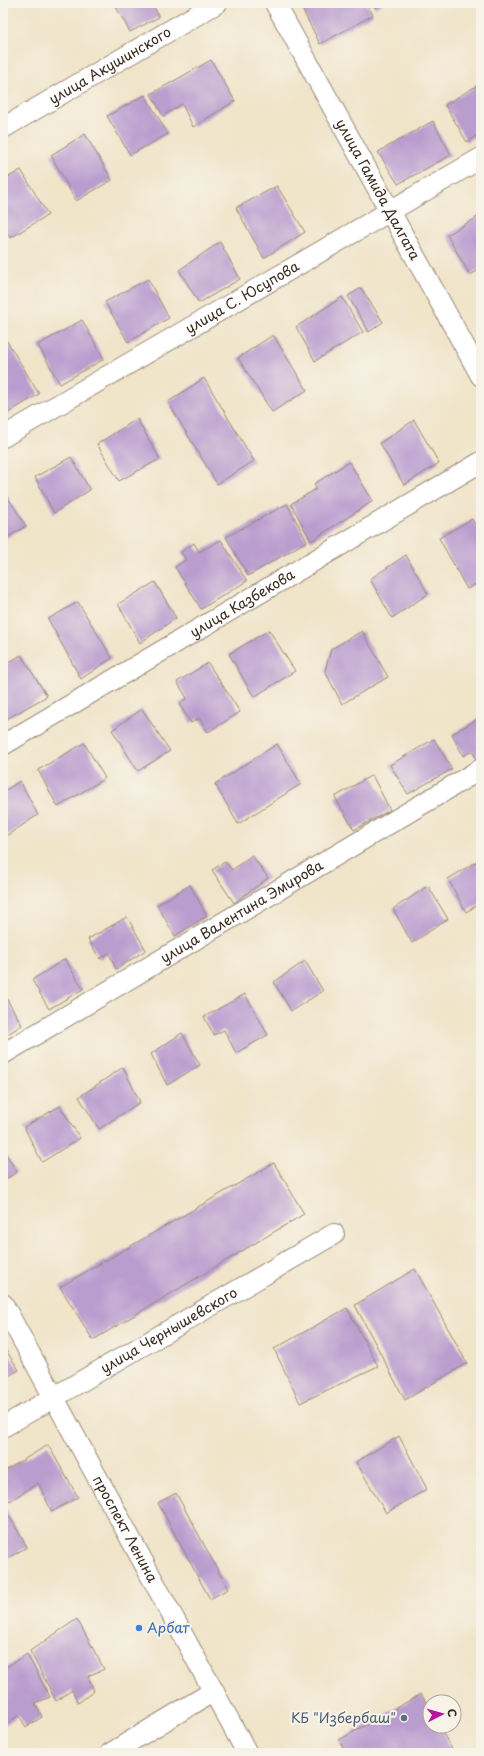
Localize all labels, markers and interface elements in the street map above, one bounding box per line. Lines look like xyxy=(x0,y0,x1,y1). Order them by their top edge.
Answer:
street label: улица Акушинского xyxy=(45,21,175,109)
street label: улица Гамида Далгата xyxy=(331,115,426,264)
street label: улица С. Юсупова xyxy=(181,255,303,338)
street label: улица Казбекова xyxy=(185,563,299,642)
street label: улица Валентина Эмирова xyxy=(156,854,327,968)
street label: улица Чернышевского xyxy=(96,1282,241,1378)
street label: проспект Ленина xyxy=(88,1471,163,1586)
place label: Арбат xyxy=(147,1617,191,1638)
marker: Арбат xyxy=(134,1623,144,1633)
north arrow xyxy=(422,1694,462,1734)
place label: КБ "Избербаш" xyxy=(291,1707,396,1728)
text: С xyxy=(444,1708,461,1718)
marker: КБ "Избербаш" xyxy=(399,1713,409,1723)

